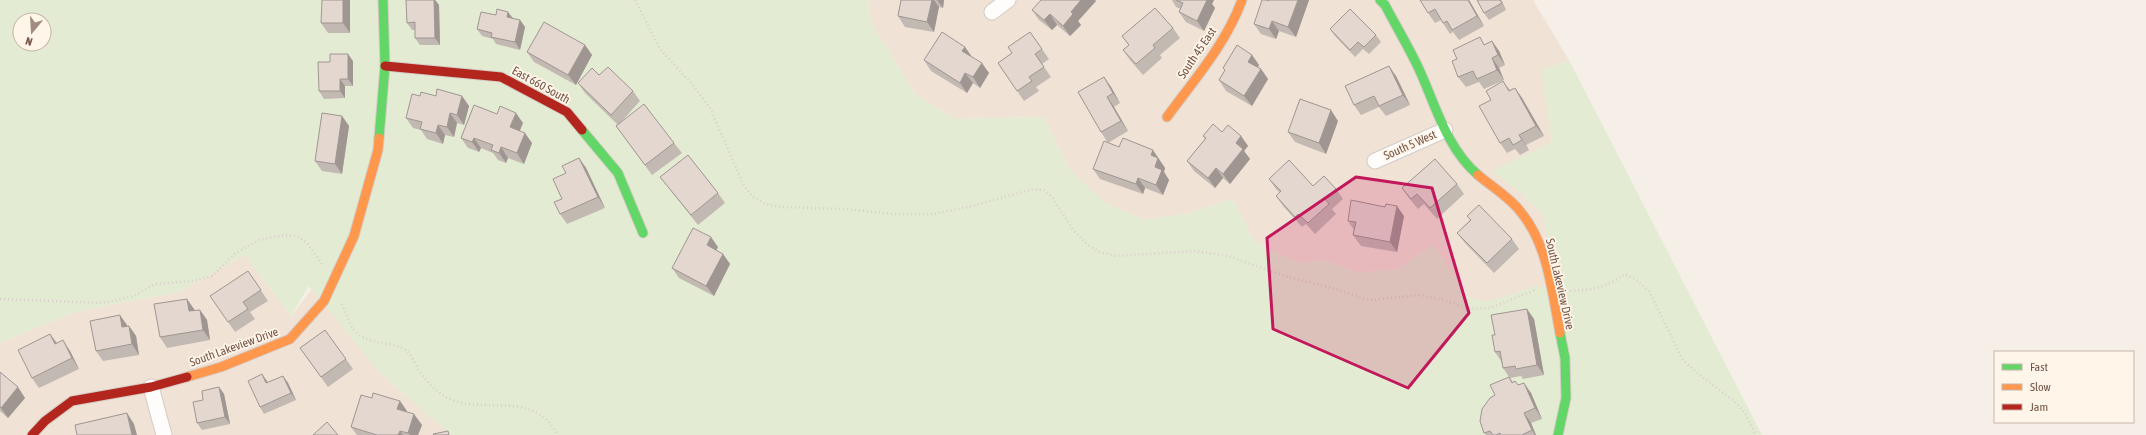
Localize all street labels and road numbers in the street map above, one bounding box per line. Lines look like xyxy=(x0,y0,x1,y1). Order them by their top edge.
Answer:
street label: South 45 East xyxy=(1175,24,1220,81)
street label: East 660 South xyxy=(509,63,573,107)
street label: South 5 West xyxy=(1381,127,1439,163)
street label: South Lakeview Drive xyxy=(1543,237,1577,331)
street label: South Lakeview Drive xyxy=(188,324,280,370)

